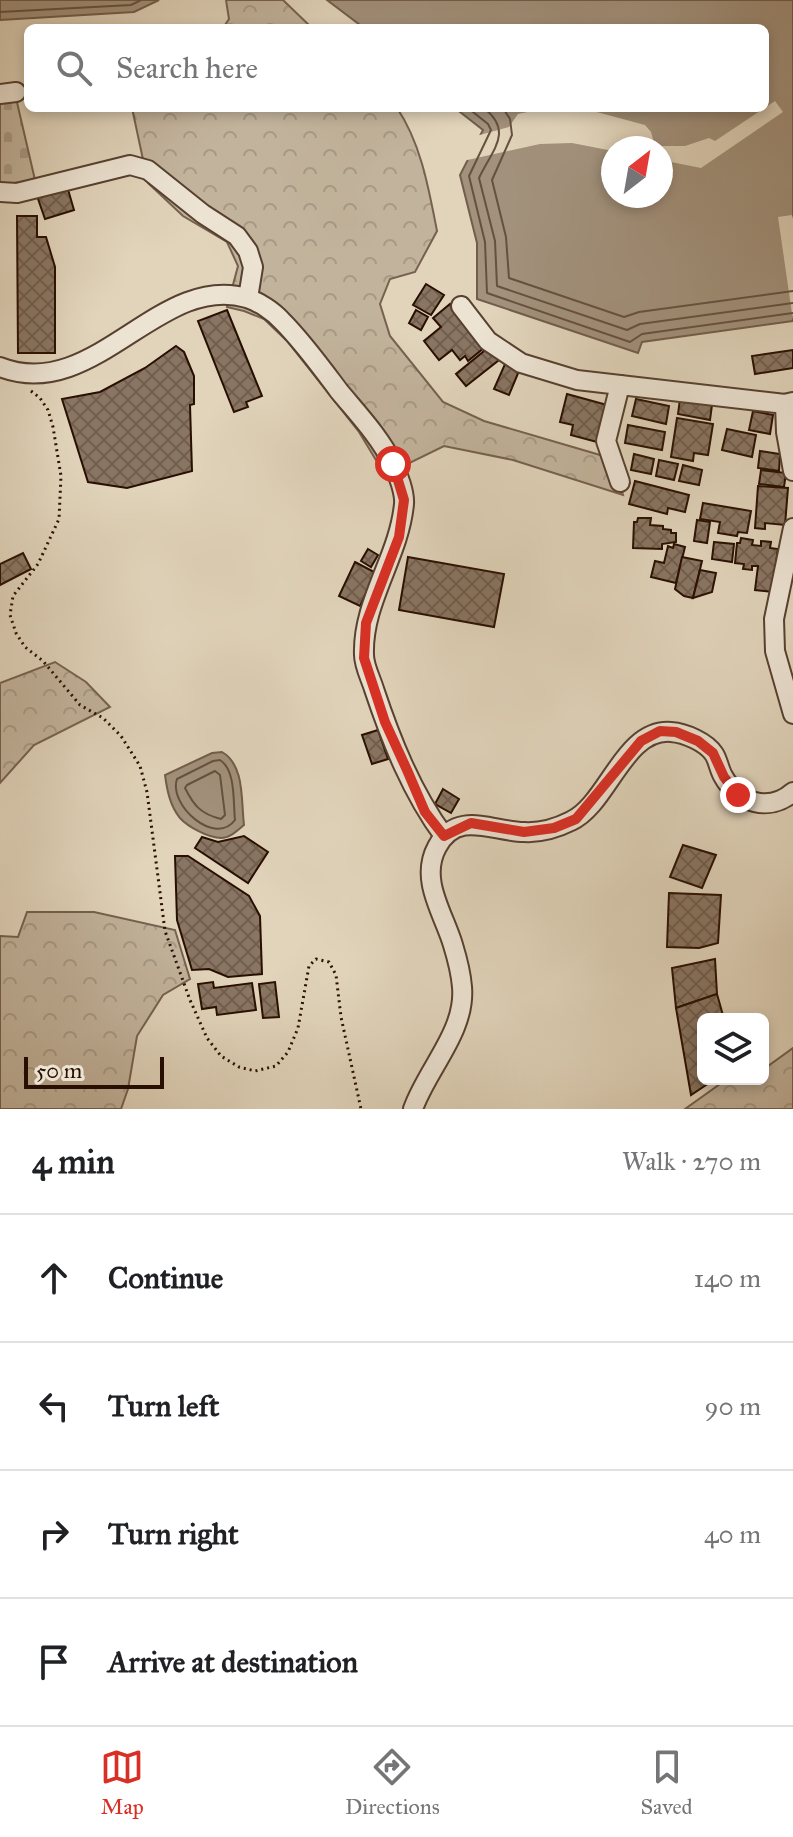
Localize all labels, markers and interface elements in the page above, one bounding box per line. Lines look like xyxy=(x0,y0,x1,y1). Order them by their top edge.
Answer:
search box xyxy=(24,24,769,112)
icon: search xyxy=(52,46,96,90)
text: Search here xyxy=(116,50,258,86)
north arrow xyxy=(601,136,673,208)
route start xyxy=(375,446,411,482)
route end xyxy=(720,777,756,813)
map controls xyxy=(697,1013,769,1085)
button: layers xyxy=(697,1013,769,1085)
scale bar xyxy=(24,1053,164,1089)
text: 50 m xyxy=(36,1057,82,1084)
text: 4 min xyxy=(32,1141,115,1182)
text: Walk · 270 m xyxy=(622,1145,761,1177)
icon: ahead xyxy=(32,1256,76,1300)
text: Continue xyxy=(108,1260,223,1296)
text: 140 m xyxy=(694,1262,761,1294)
icon: left xyxy=(32,1384,76,1428)
text: Turn left xyxy=(108,1388,219,1424)
text: 90 m xyxy=(704,1390,761,1422)
icon: right xyxy=(32,1512,76,1556)
text: Turn right xyxy=(108,1516,239,1552)
text: 40 m xyxy=(704,1518,761,1550)
icon: arrive xyxy=(32,1640,76,1684)
text: Arrive at destination xyxy=(108,1644,358,1680)
tab: Map xyxy=(100,1745,144,1820)
tab: Directions xyxy=(345,1745,440,1820)
tab: Saved xyxy=(640,1745,693,1820)

